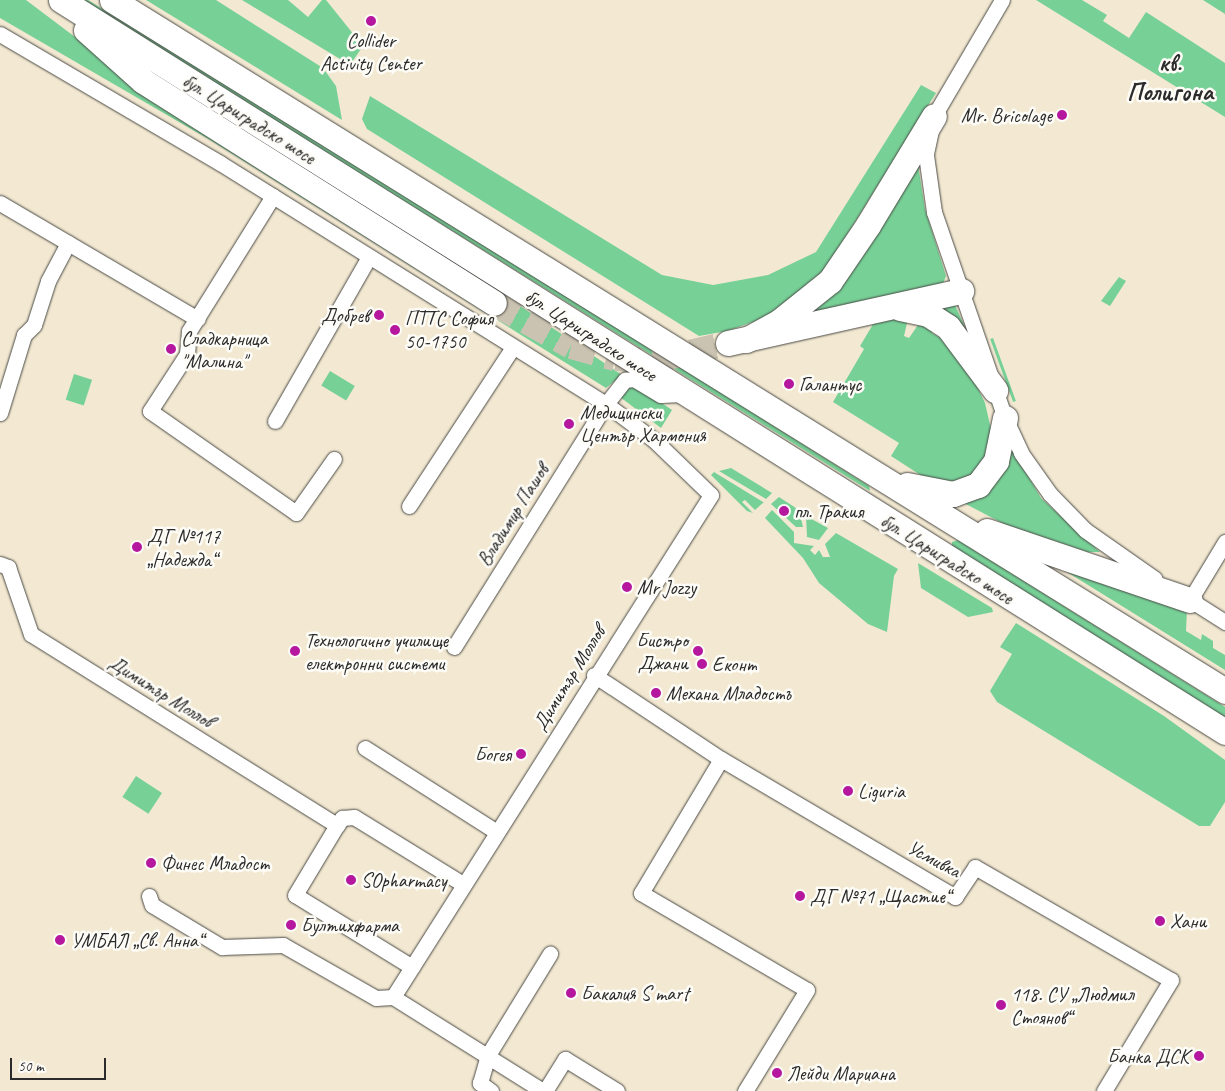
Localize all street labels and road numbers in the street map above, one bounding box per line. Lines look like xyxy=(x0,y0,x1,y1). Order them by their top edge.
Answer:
street label: бул. Цариградско шосе xyxy=(178,69,320,169)
street label: бул. Цариградско шосе xyxy=(521,284,661,386)
street label: Владимир Пашов xyxy=(472,459,554,571)
street label: бул. Цариградско шосе xyxy=(876,509,1018,609)
street label: Димитър Моллов xyxy=(527,621,611,735)
street label: Димитър Моллов xyxy=(104,650,218,734)
street label: Усмивка xyxy=(903,835,965,883)

